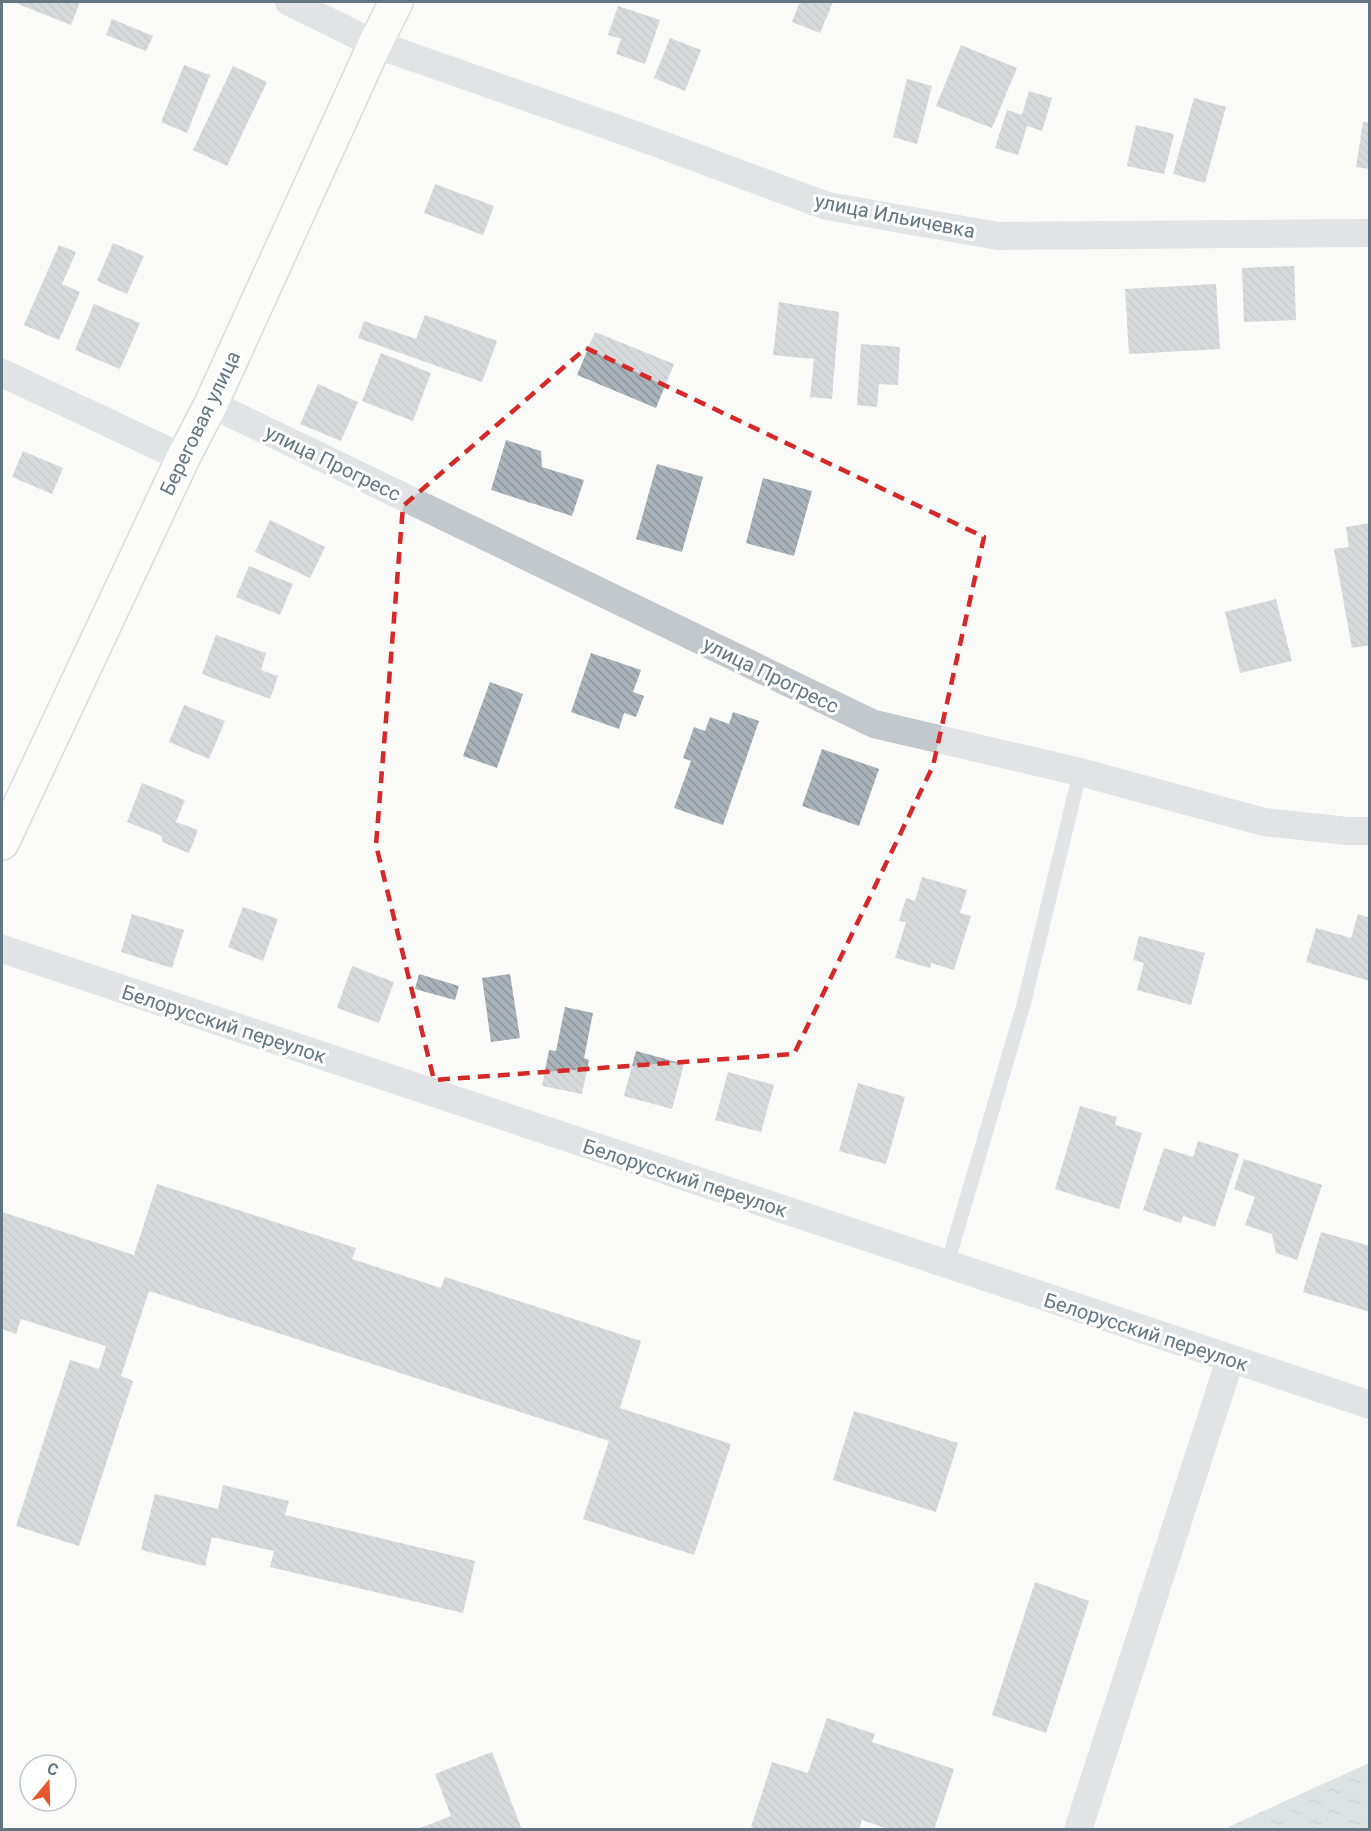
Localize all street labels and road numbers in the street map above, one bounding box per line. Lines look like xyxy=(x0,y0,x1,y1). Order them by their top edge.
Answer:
street label: улица Ильичевка xyxy=(813,189,977,243)
street label: Береговая улица xyxy=(155,347,245,499)
street label: улица Прогресс xyxy=(261,420,405,506)
street label: улица Прогресс xyxy=(699,632,843,718)
street label: Белорусский переулок xyxy=(119,980,329,1068)
street label: Белорусский переулок xyxy=(580,1134,790,1222)
street label: Белорусский переулок xyxy=(1041,1288,1251,1376)

